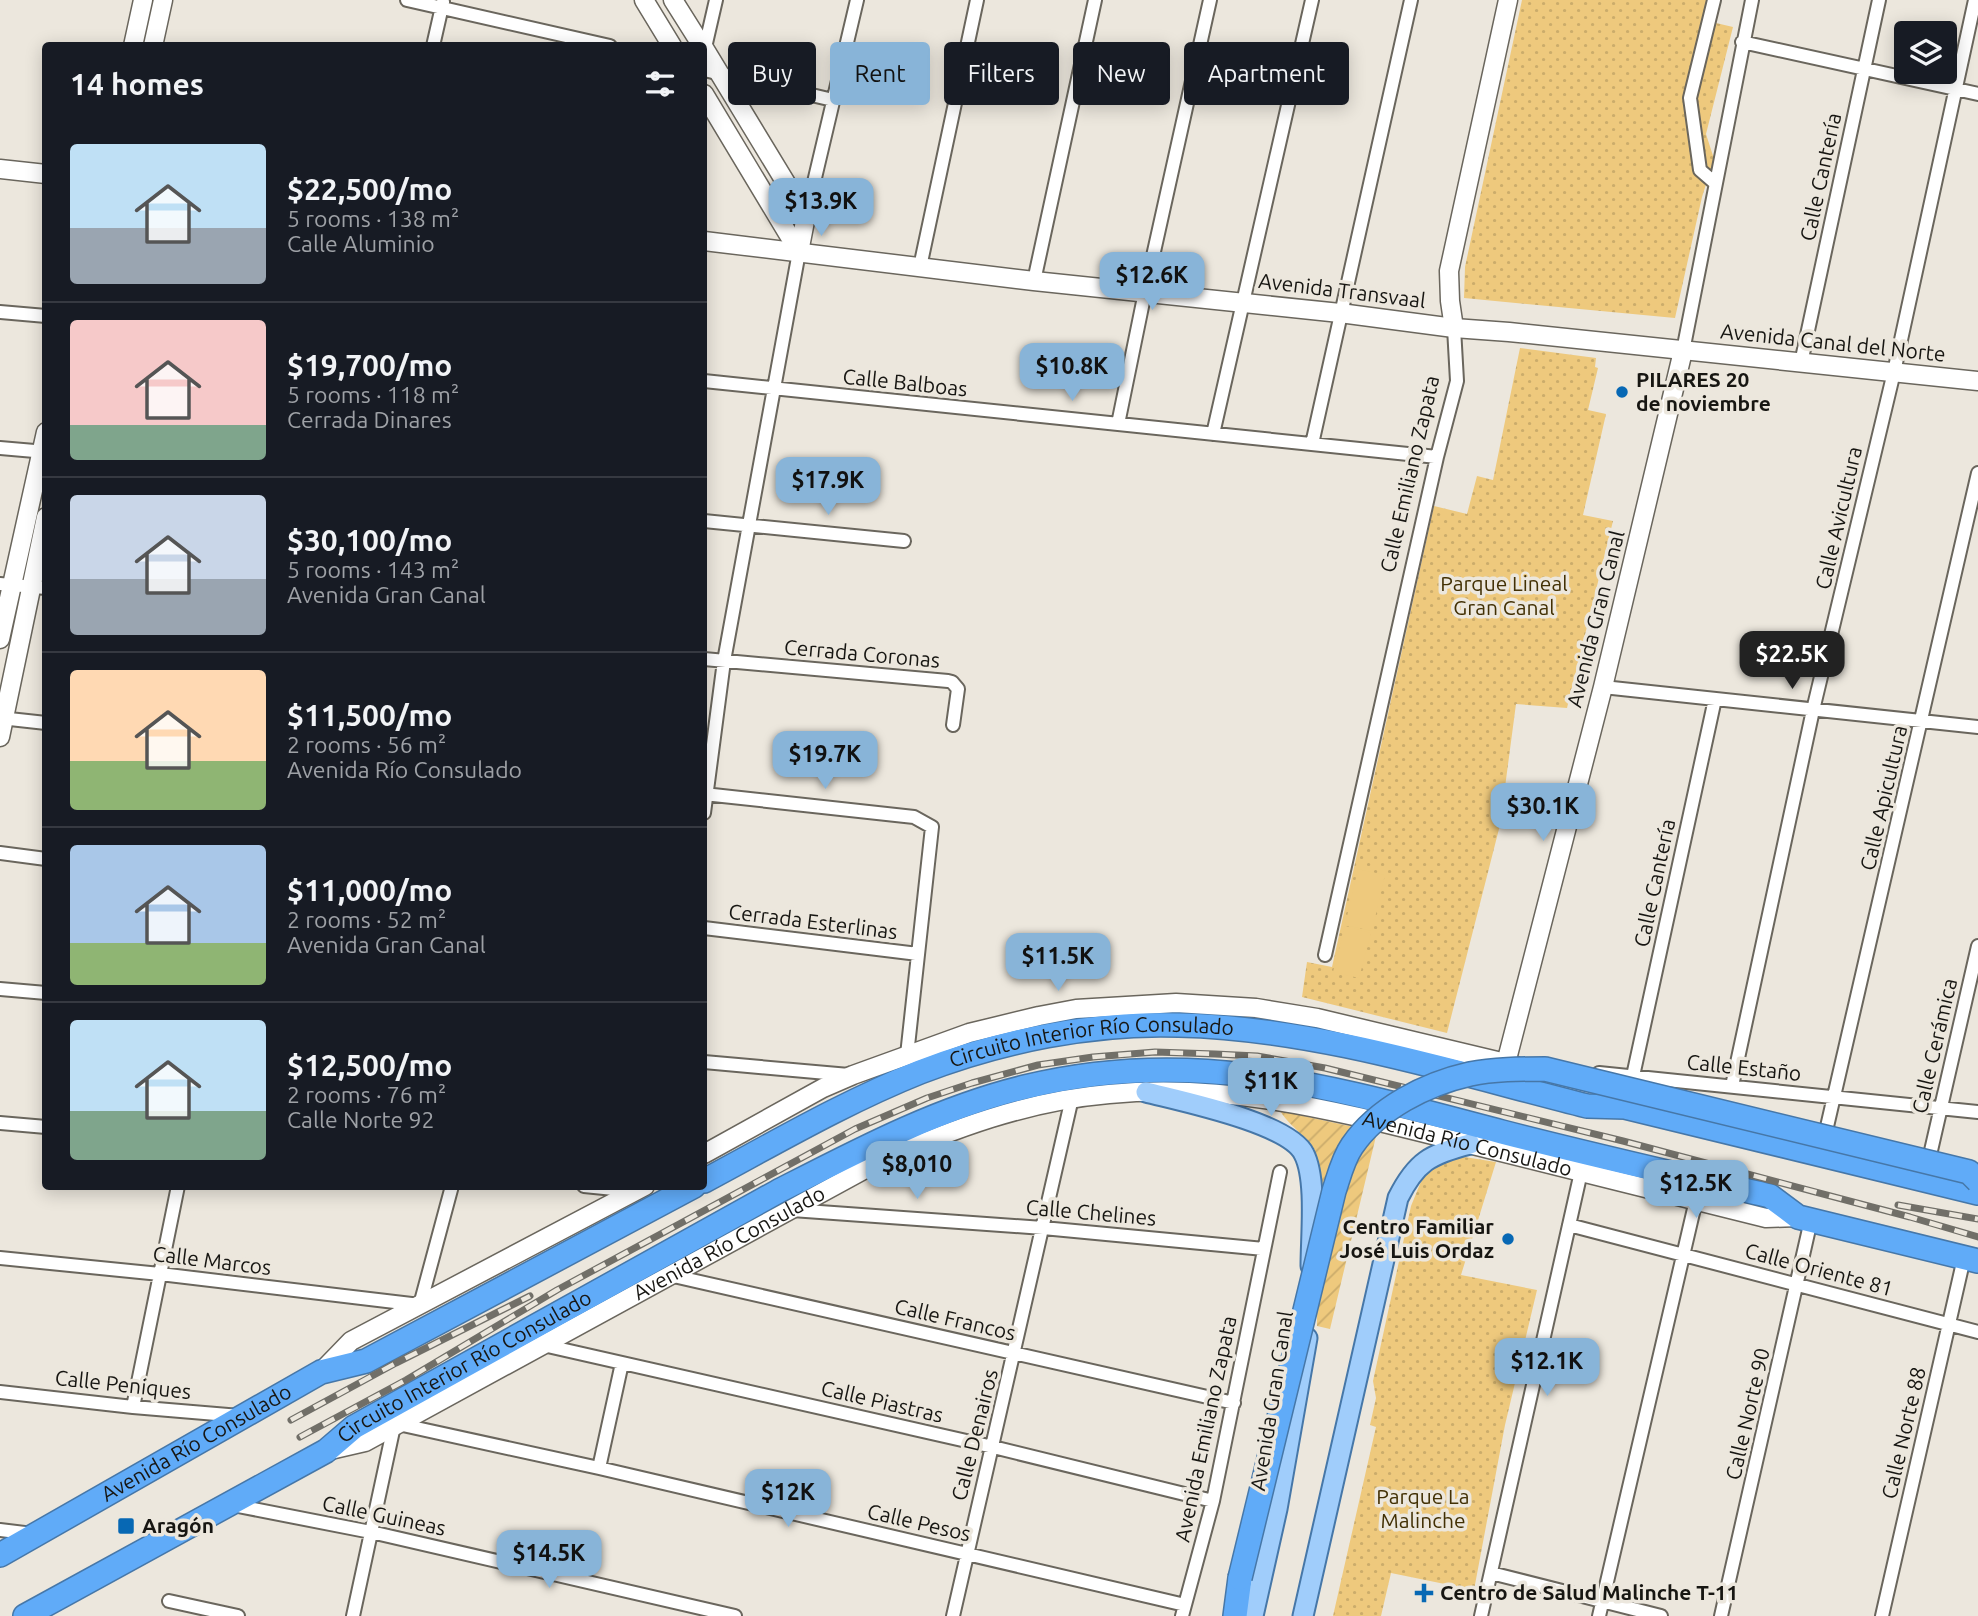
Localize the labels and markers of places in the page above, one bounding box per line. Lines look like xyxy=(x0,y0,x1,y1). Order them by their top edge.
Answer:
pin: $13.9K xyxy=(764,178,878,238)
pin: $12.6K xyxy=(1095,252,1209,312)
pin: $10.8K xyxy=(1015,344,1129,403)
place label: PILARES 20 de noviembre xyxy=(1636,367,1771,415)
marker: PILARES 20 de noviembre xyxy=(1614,384,1630,400)
pin: $17.9K xyxy=(771,458,885,517)
pin: $22.5K xyxy=(1735,632,1849,691)
pin: $19.7K xyxy=(768,732,882,791)
pin: $30.1K xyxy=(1486,784,1600,843)
pin: $11.5K xyxy=(1001,934,1115,993)
pin: $11K xyxy=(1230,1058,1312,1118)
pin: $8,010 xyxy=(860,1142,974,1201)
pin: $12.5K xyxy=(1639,1160,1753,1220)
place label: Centro Familiar José Luis Ordaz xyxy=(1340,1214,1494,1262)
marker: Centro Familiar José Luis Ordaz xyxy=(1500,1231,1516,1247)
pin: $12.1K xyxy=(1490,1338,1604,1398)
pin: $12K xyxy=(747,1470,829,1529)
place label: Aragón xyxy=(142,1513,214,1537)
marker: Aragón xyxy=(116,1516,136,1536)
pin: $14.5K xyxy=(492,1530,606,1590)
place label: Centro de Salud Malinche T-11 xyxy=(1440,1580,1738,1604)
marker: Centro de Salud Malinche T-11 xyxy=(1414,1583,1434,1603)

